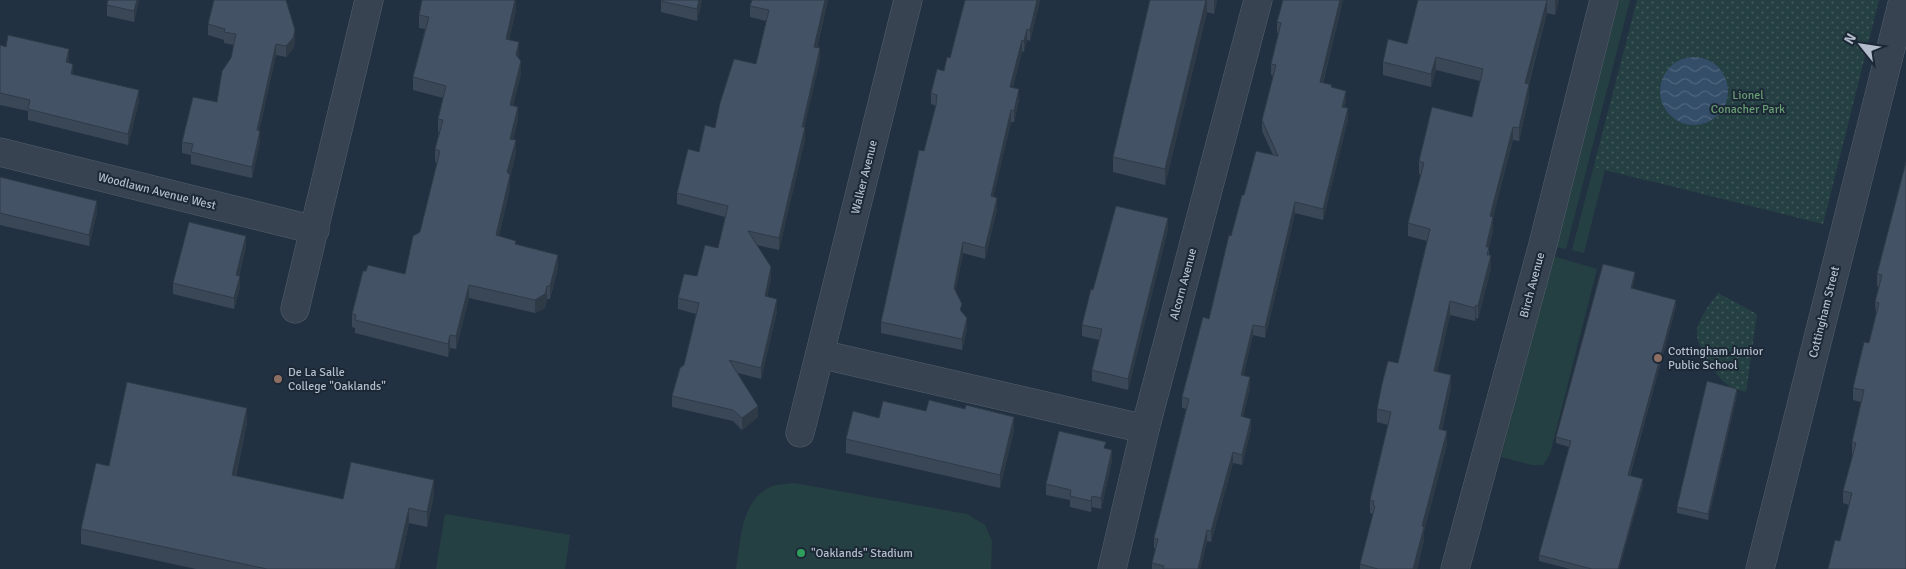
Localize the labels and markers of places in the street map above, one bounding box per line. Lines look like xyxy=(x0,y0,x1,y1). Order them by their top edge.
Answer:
place label: Cottingham Junior Public School xyxy=(1668,344,1764,373)
marker: Cottingham Junior Public School xyxy=(1652,352,1664,364)
place label: De La Salle College "Oaklands" xyxy=(288,365,386,394)
marker: De La Salle College "Oaklands" xyxy=(272,373,284,385)
place label: "Oaklands" Stadium xyxy=(811,546,913,561)
marker: "Oaklands" Stadium xyxy=(795,547,807,559)

